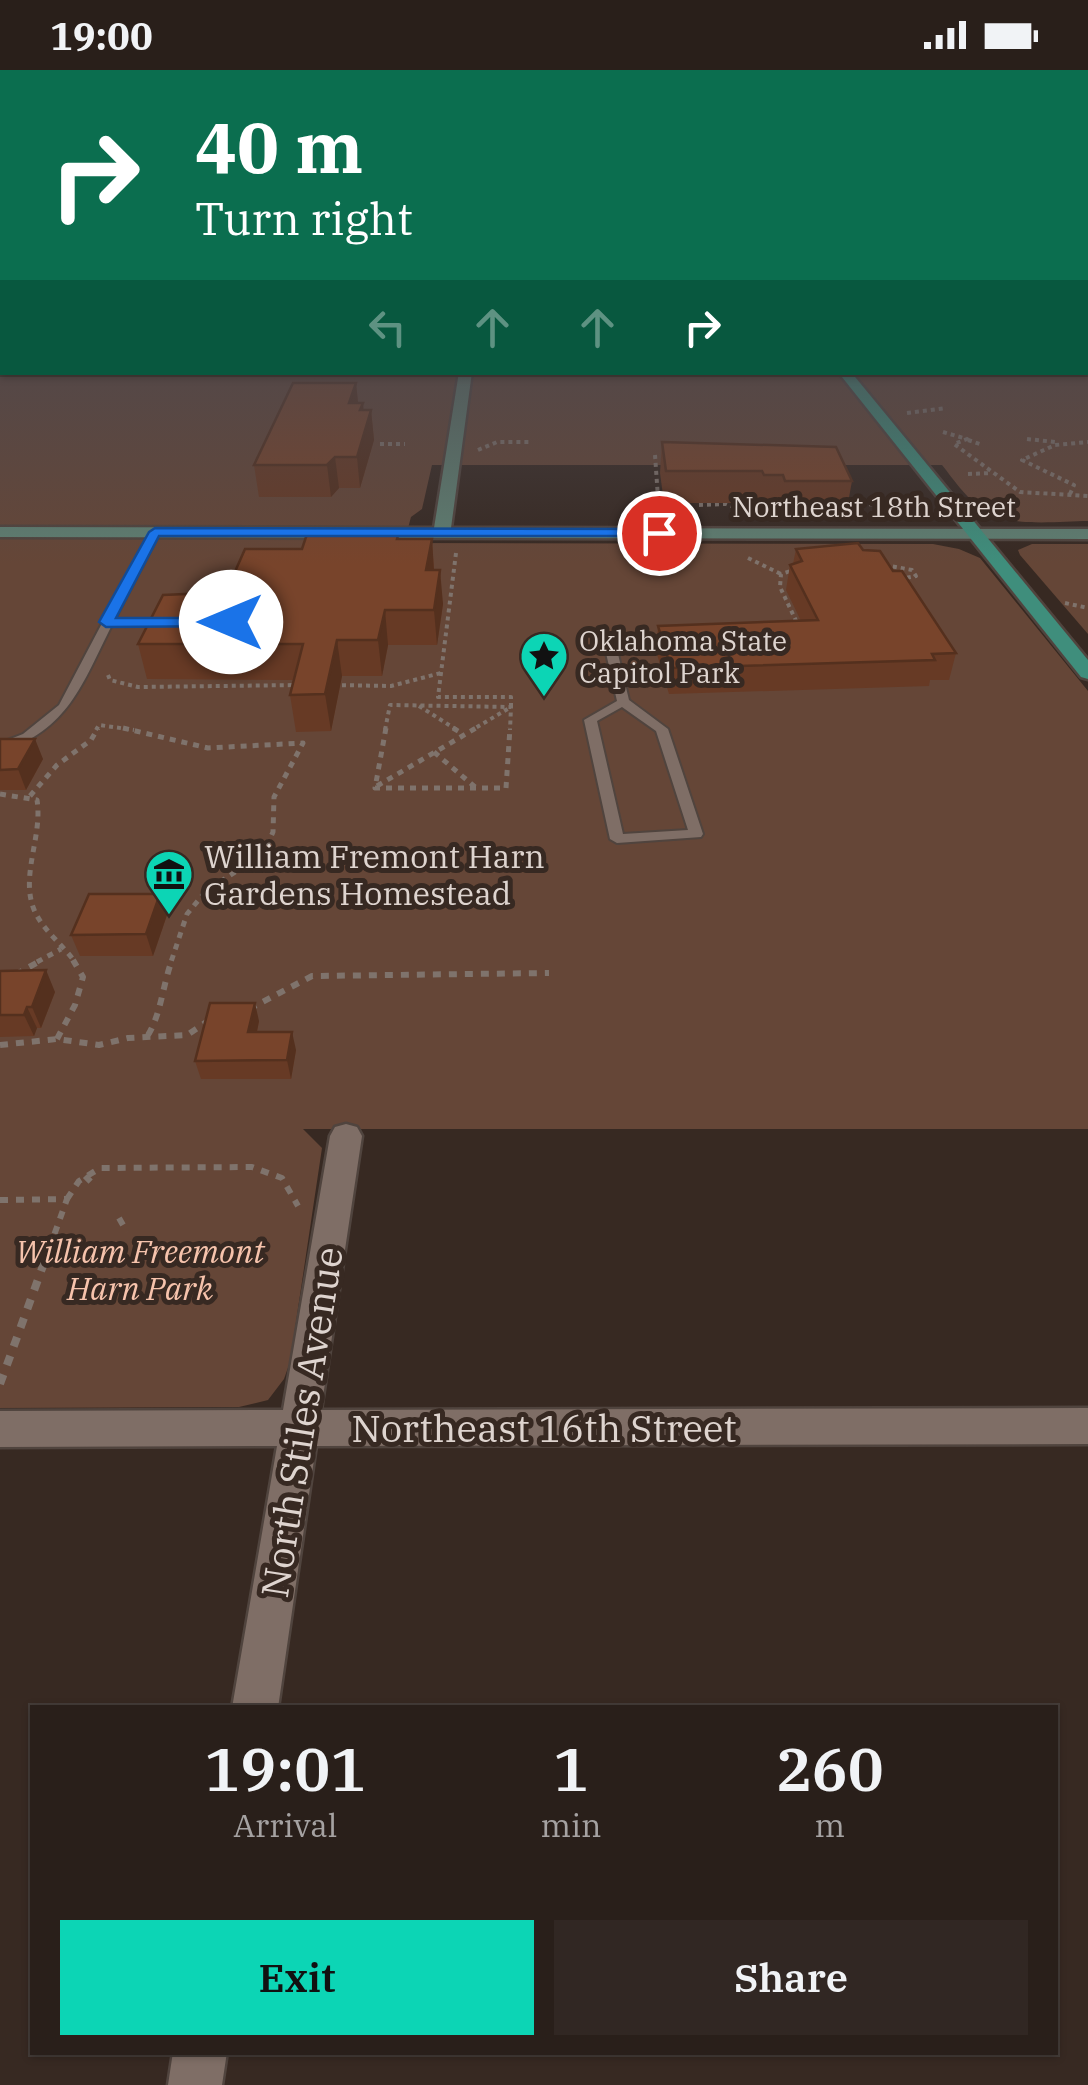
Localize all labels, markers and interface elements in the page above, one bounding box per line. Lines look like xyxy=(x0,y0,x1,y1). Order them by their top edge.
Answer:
text: 19:00 xyxy=(50,11,153,60)
text: 40 m xyxy=(195,101,363,192)
icon: right xyxy=(30,110,160,240)
text: Turn right xyxy=(195,189,413,247)
icon: left xyxy=(360,300,415,355)
icon: ahead xyxy=(465,300,520,355)
icon: ahead xyxy=(570,300,625,355)
icon: right xyxy=(675,300,730,355)
street label: Northeast 18th Street xyxy=(732,488,1016,525)
pin xyxy=(617,491,702,576)
icon: arrive xyxy=(632,506,687,561)
position arrow xyxy=(179,570,283,674)
place label: Oklahoma State Capitol Park xyxy=(579,622,787,691)
place icon: Oklahoma State Capitol Park xyxy=(518,630,570,698)
place label: William Fremont Harn Gardens Homestead xyxy=(204,835,545,914)
museum icon: William Fremont Harn Gardens Homestead xyxy=(143,848,195,916)
park label: William Freemont Harn Park xyxy=(16,1230,266,1309)
street label: North Stiles Avenue xyxy=(249,1243,353,1601)
street label: Northeast 16th Street xyxy=(351,1403,737,1452)
text: 19:01 xyxy=(204,1729,366,1808)
text: 1 xyxy=(553,1729,589,1808)
text: 260 xyxy=(776,1729,884,1808)
text: Arrival xyxy=(233,1804,337,1846)
text: min xyxy=(540,1804,601,1846)
text: m xyxy=(814,1804,845,1846)
button: Exit xyxy=(60,1920,534,2035)
button: Share xyxy=(554,1920,1028,2035)

